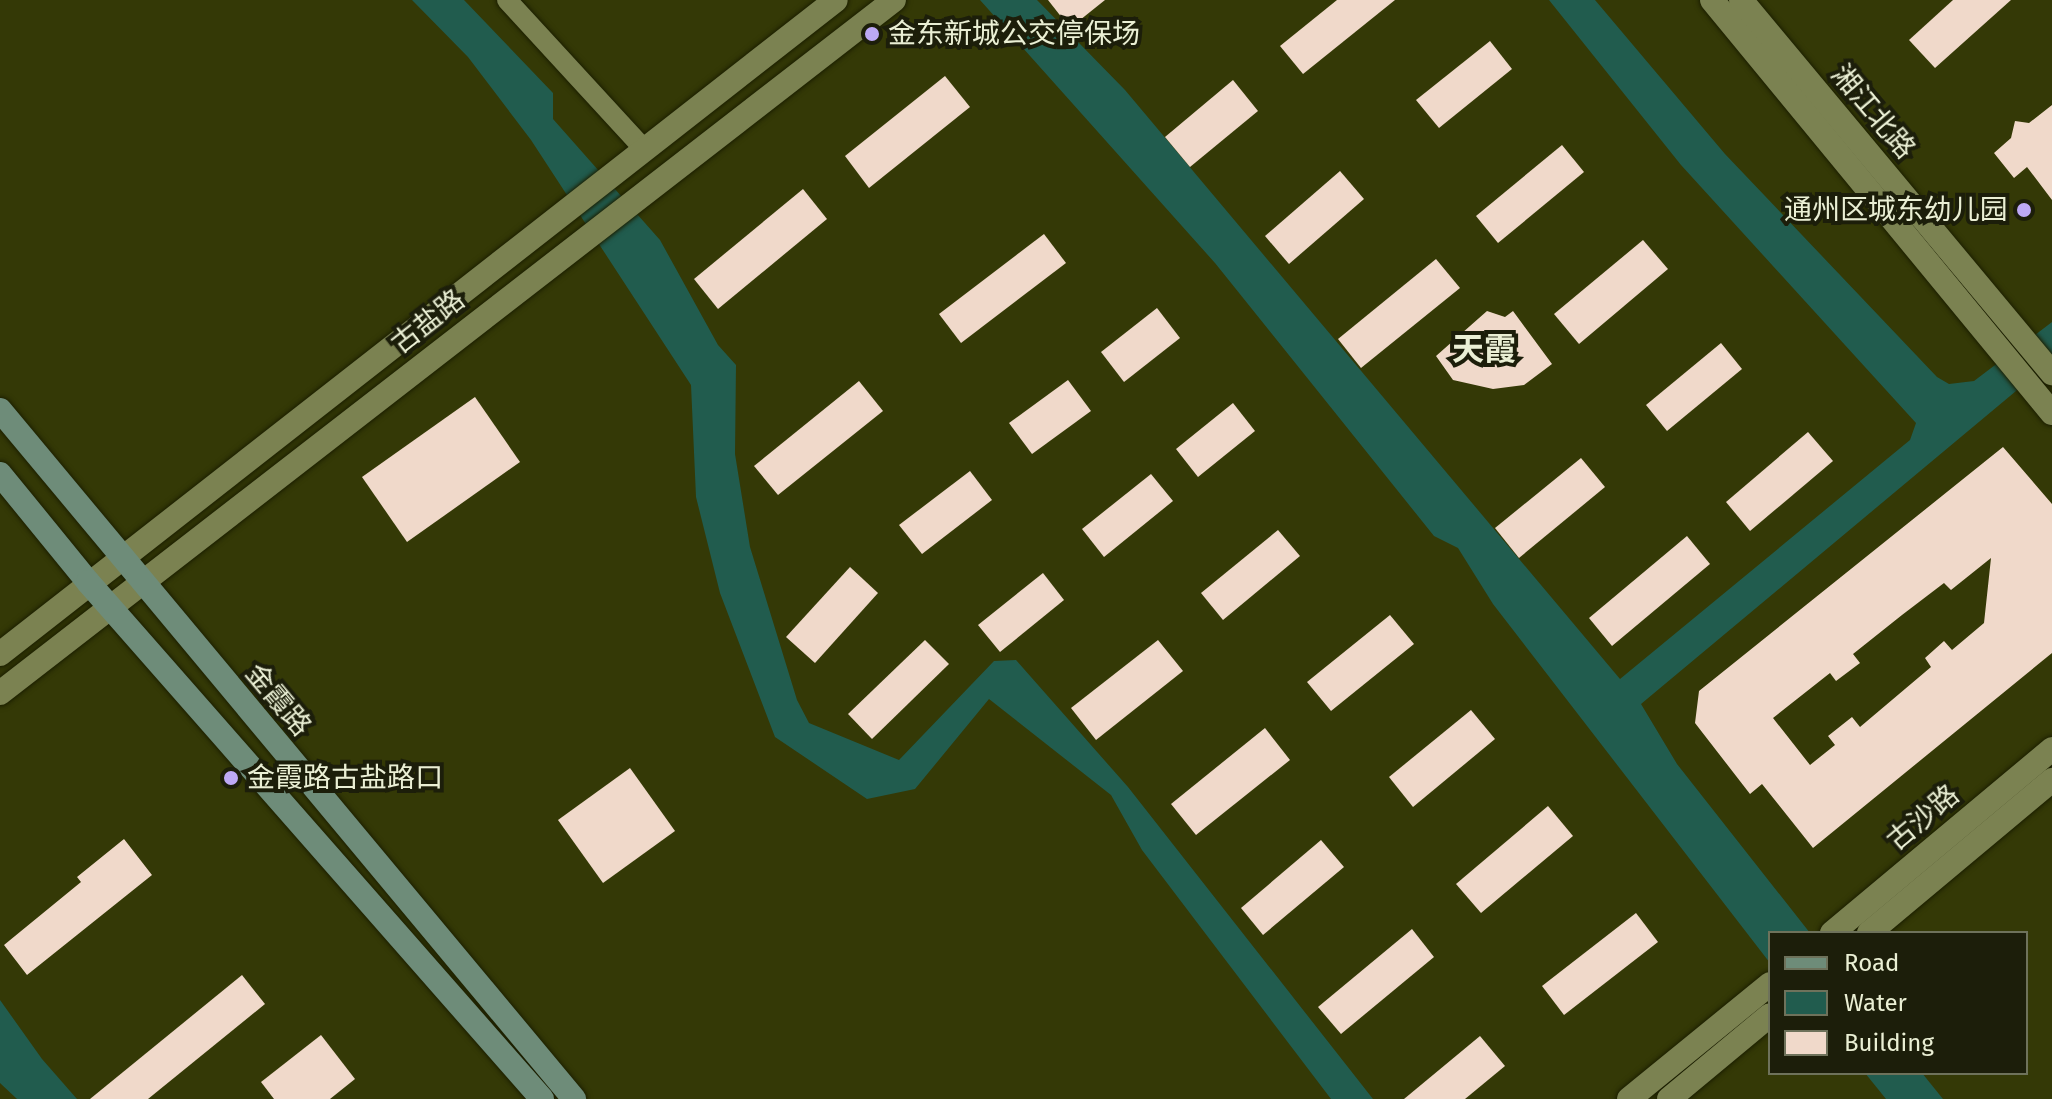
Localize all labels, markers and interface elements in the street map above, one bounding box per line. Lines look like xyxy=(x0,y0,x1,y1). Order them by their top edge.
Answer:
place label: 金东新城公交停保场 xyxy=(888,17,1140,51)
marker: 金东新城公交停保场 xyxy=(863,25,881,43)
street label: 湘江北路 xyxy=(1824,58,1922,166)
place label: 通州区城东幼儿园 xyxy=(1784,193,2008,227)
marker: 通州区城东幼儿园 xyxy=(2015,201,2033,219)
street label: 古盐路 xyxy=(385,283,471,361)
district label: 天霞 xyxy=(1452,330,1516,368)
street label: 金霞路 xyxy=(238,657,318,743)
place label: 金霞路古盐路口 xyxy=(247,761,443,795)
marker: 金霞路古盐路口 xyxy=(222,769,240,787)
street label: 古沙路 xyxy=(1880,778,1966,858)
legend xyxy=(1768,931,2028,1075)
text: Road xyxy=(1844,949,1899,977)
text: Water xyxy=(1844,989,1907,1017)
text: Building xyxy=(1844,1029,1934,1057)

